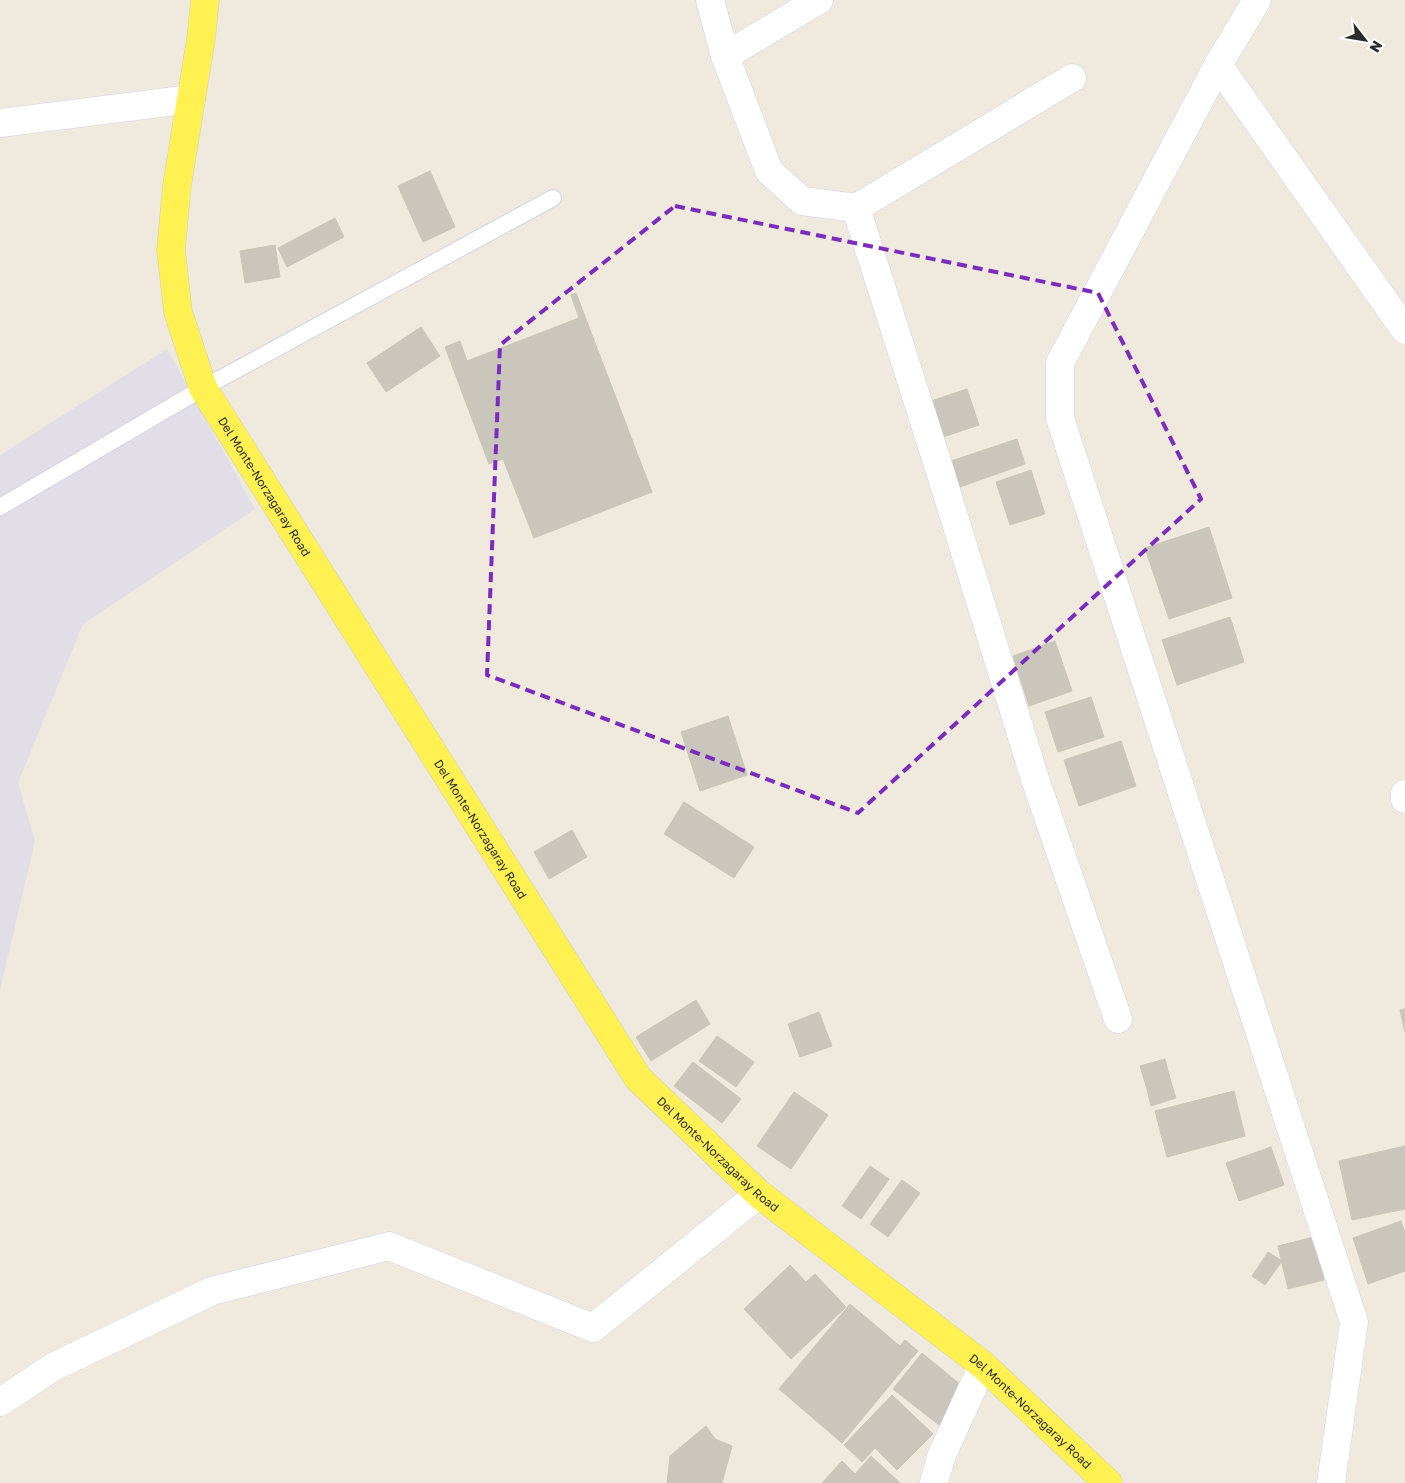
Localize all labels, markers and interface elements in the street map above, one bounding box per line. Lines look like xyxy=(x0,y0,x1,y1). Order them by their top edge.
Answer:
north arrow xyxy=(1340,15,1390,65)
text: N xyxy=(1367,38,1387,56)
street label: Del Monte-Norzagaray Road xyxy=(215,414,314,559)
street label: Del Monte-Norzagaray Road xyxy=(431,756,530,901)
street label: Del Monte-Norzagaray Road xyxy=(654,1093,782,1214)
street label: Del Monte-Norzagaray Road xyxy=(967,1350,1095,1471)

